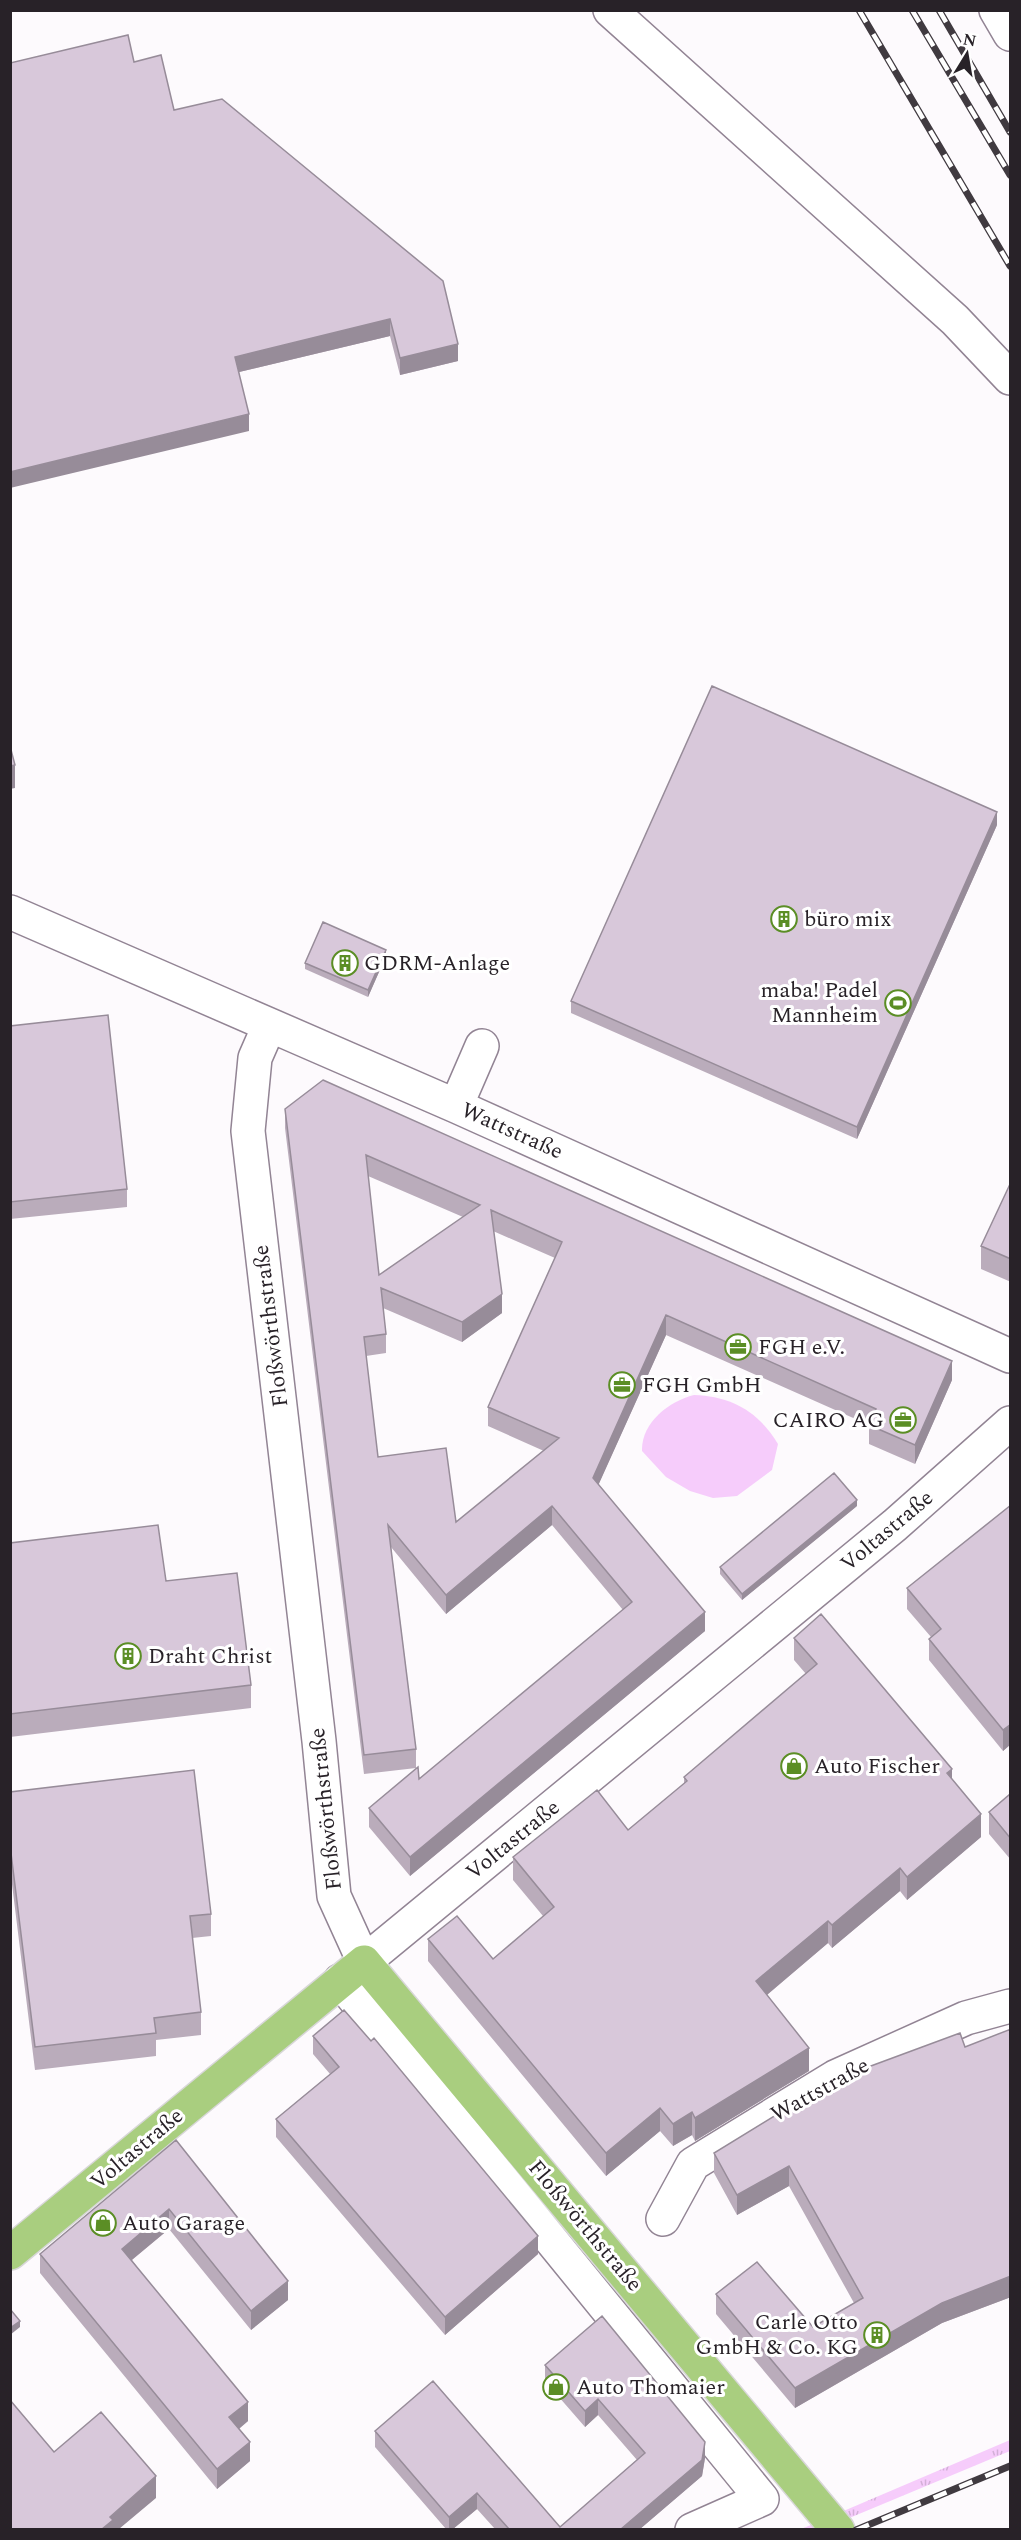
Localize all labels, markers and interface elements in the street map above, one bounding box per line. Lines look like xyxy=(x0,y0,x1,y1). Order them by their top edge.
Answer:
north arrow xyxy=(937,24,997,84)
text: N xyxy=(961,27,978,53)
place label: büro mix xyxy=(804,903,891,936)
building icon: büro mix xyxy=(769,904,799,934)
place label: GDRM-Anlage xyxy=(364,947,510,980)
building icon: GDRM-Anlage xyxy=(330,948,360,978)
place label: maba! Padel Mannheim xyxy=(761,974,878,1032)
sports icon: maba! Padel Mannheim xyxy=(883,988,913,1018)
street label: Wattstraße xyxy=(456,1094,568,1168)
street label: Floßwörthstraße xyxy=(245,1243,297,1409)
place label: FGH e.V. xyxy=(758,1331,845,1364)
office icon: FGH e.V. xyxy=(723,1332,753,1362)
place label: FGH GmbH xyxy=(642,1369,761,1402)
office icon: FGH GmbH xyxy=(607,1370,637,1400)
place label: CAIRO AG xyxy=(773,1404,884,1437)
office icon: CAIRO AG xyxy=(888,1405,918,1435)
street label: Voltastraße xyxy=(833,1482,941,1580)
place label: Draht Christ xyxy=(148,1640,272,1673)
building icon: Draht Christ xyxy=(113,1641,143,1671)
street label: Floßwörthstraße xyxy=(301,1726,351,1892)
place label: Auto Fischer xyxy=(814,1750,940,1783)
shop icon: Auto Fischer xyxy=(779,1751,809,1781)
street label: Voltastraße xyxy=(459,1792,567,1888)
street label: Wattstraße xyxy=(765,2049,875,2131)
street label: Voltastraße xyxy=(83,2100,191,2198)
street label: Floßwörthstraße xyxy=(520,2153,650,2299)
place label: Auto Garage xyxy=(122,2207,245,2240)
shop icon: Auto Garage xyxy=(88,2208,118,2238)
place label: Carle Otto GmbH & Co. KG xyxy=(696,2306,858,2364)
building icon: Carle Otto GmbH & Co. KG xyxy=(862,2320,892,2350)
place label: Auto Thomaier xyxy=(576,2371,725,2404)
shop icon: Auto Thomaier xyxy=(541,2372,571,2402)

